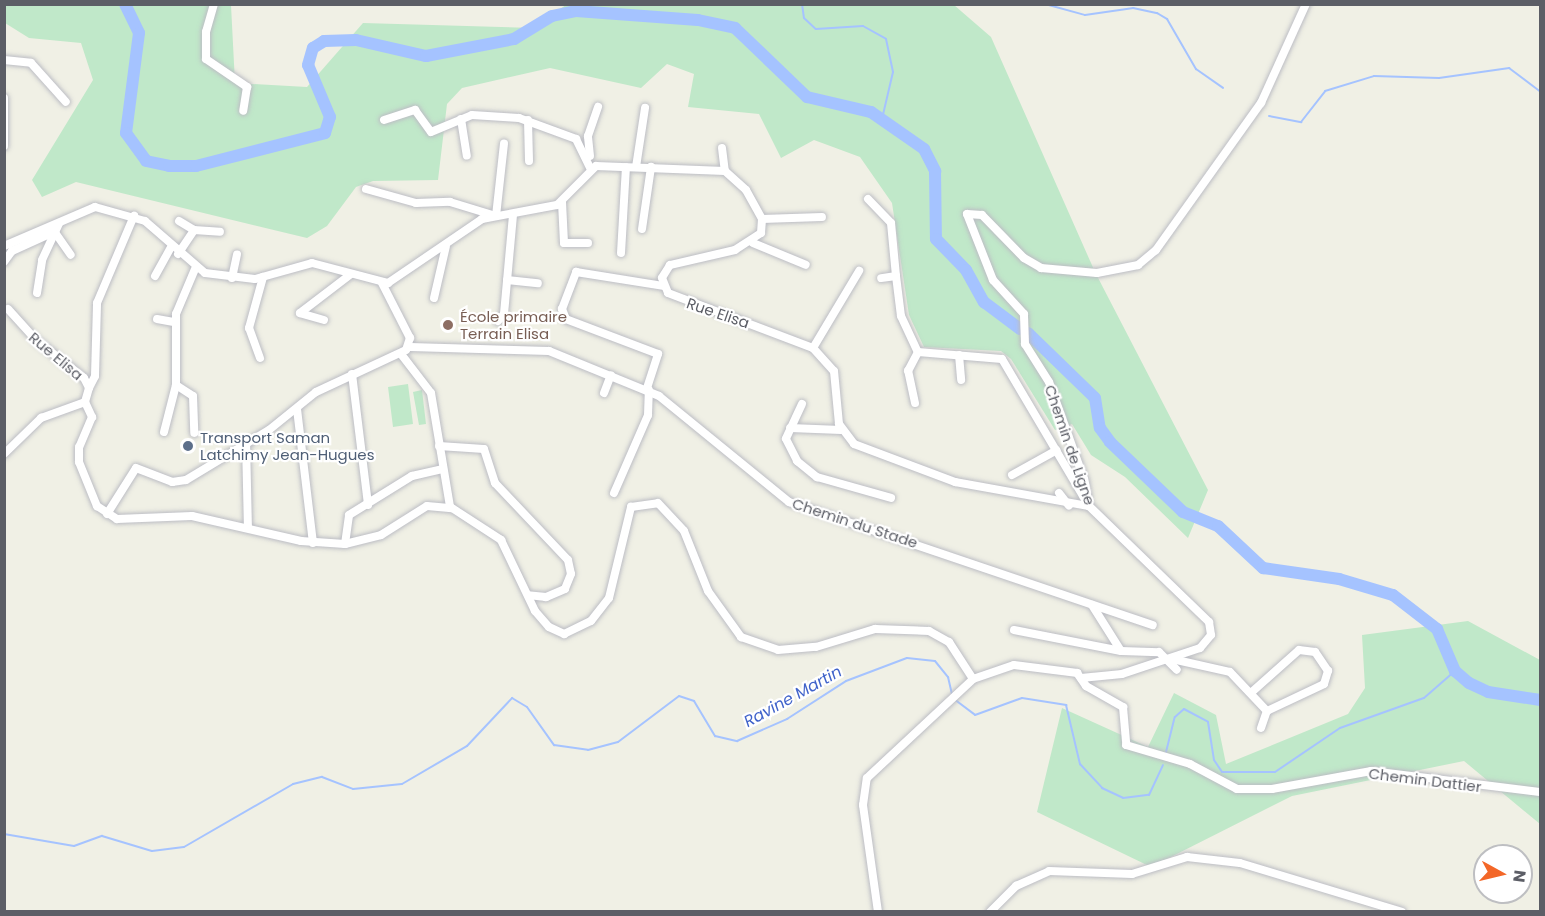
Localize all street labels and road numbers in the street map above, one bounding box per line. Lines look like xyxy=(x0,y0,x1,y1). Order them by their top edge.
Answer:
street label: Rue Elisa xyxy=(684,294,752,332)
street label: Rue Elisa xyxy=(25,328,87,384)
street label: Chemin de Ligne xyxy=(1041,383,1099,507)
street label: Chemin du Stade xyxy=(790,494,920,552)
street label: Chemin Dattier xyxy=(1368,764,1482,796)

